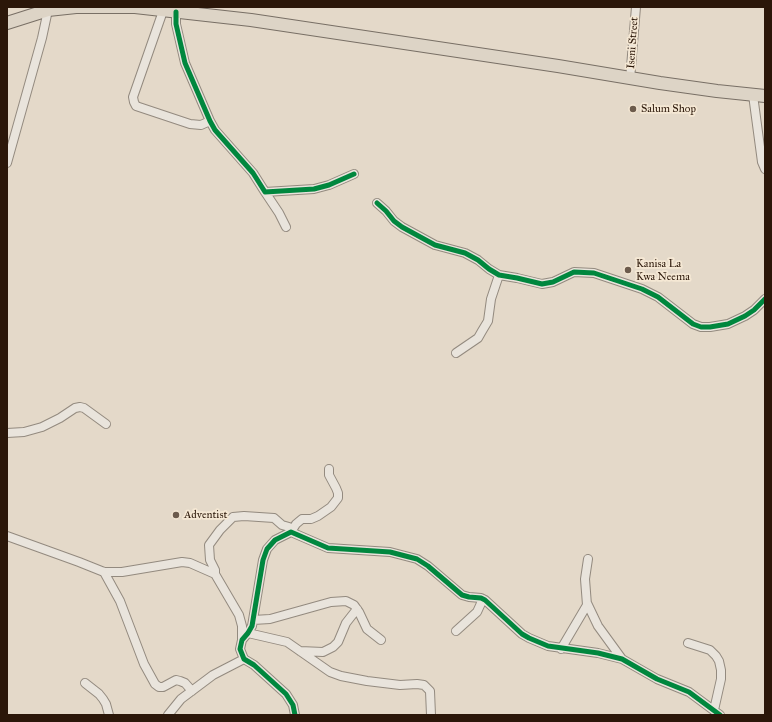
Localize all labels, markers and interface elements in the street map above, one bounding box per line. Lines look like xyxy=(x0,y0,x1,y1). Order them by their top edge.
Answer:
street label: Iseni Street xyxy=(625,17,641,69)
place label: Salum Shop xyxy=(641,102,696,116)
marker: Salum Shop xyxy=(628,104,638,114)
place label: Kanisa La Kwa Neema xyxy=(636,257,690,283)
marker: Kanisa La Kwa Neema xyxy=(623,265,633,275)
place label: Adventist xyxy=(184,508,227,522)
marker: Adventist xyxy=(171,510,181,520)

